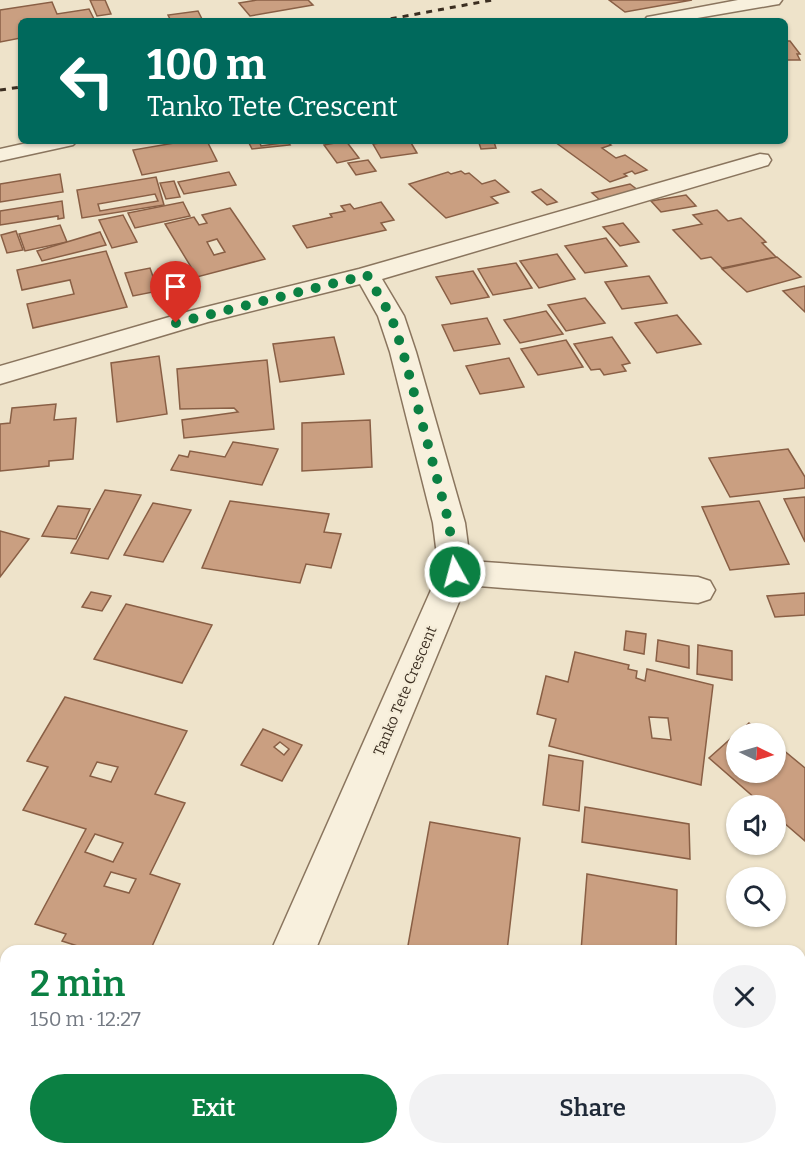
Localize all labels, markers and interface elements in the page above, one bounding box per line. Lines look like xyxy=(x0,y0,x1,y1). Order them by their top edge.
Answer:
text: 100 m xyxy=(147,40,266,90)
icon: left xyxy=(48,42,126,120)
text: Tanko Tete Crescent xyxy=(147,91,398,123)
pin xyxy=(150,261,201,323)
icon: arrive xyxy=(159,270,192,303)
position arrow xyxy=(423,540,487,604)
street label: Tanko Tete Crescent xyxy=(369,623,441,759)
north arrow xyxy=(726,723,786,783)
map controls xyxy=(726,723,786,927)
button: sound xyxy=(726,795,786,855)
button: search xyxy=(726,867,786,927)
text: 2 min xyxy=(30,962,125,1006)
button: close xyxy=(713,965,776,1028)
text: 150 m · 12:27 xyxy=(30,1007,141,1031)
button: Exit xyxy=(30,1074,397,1143)
button: Share xyxy=(409,1074,776,1143)

